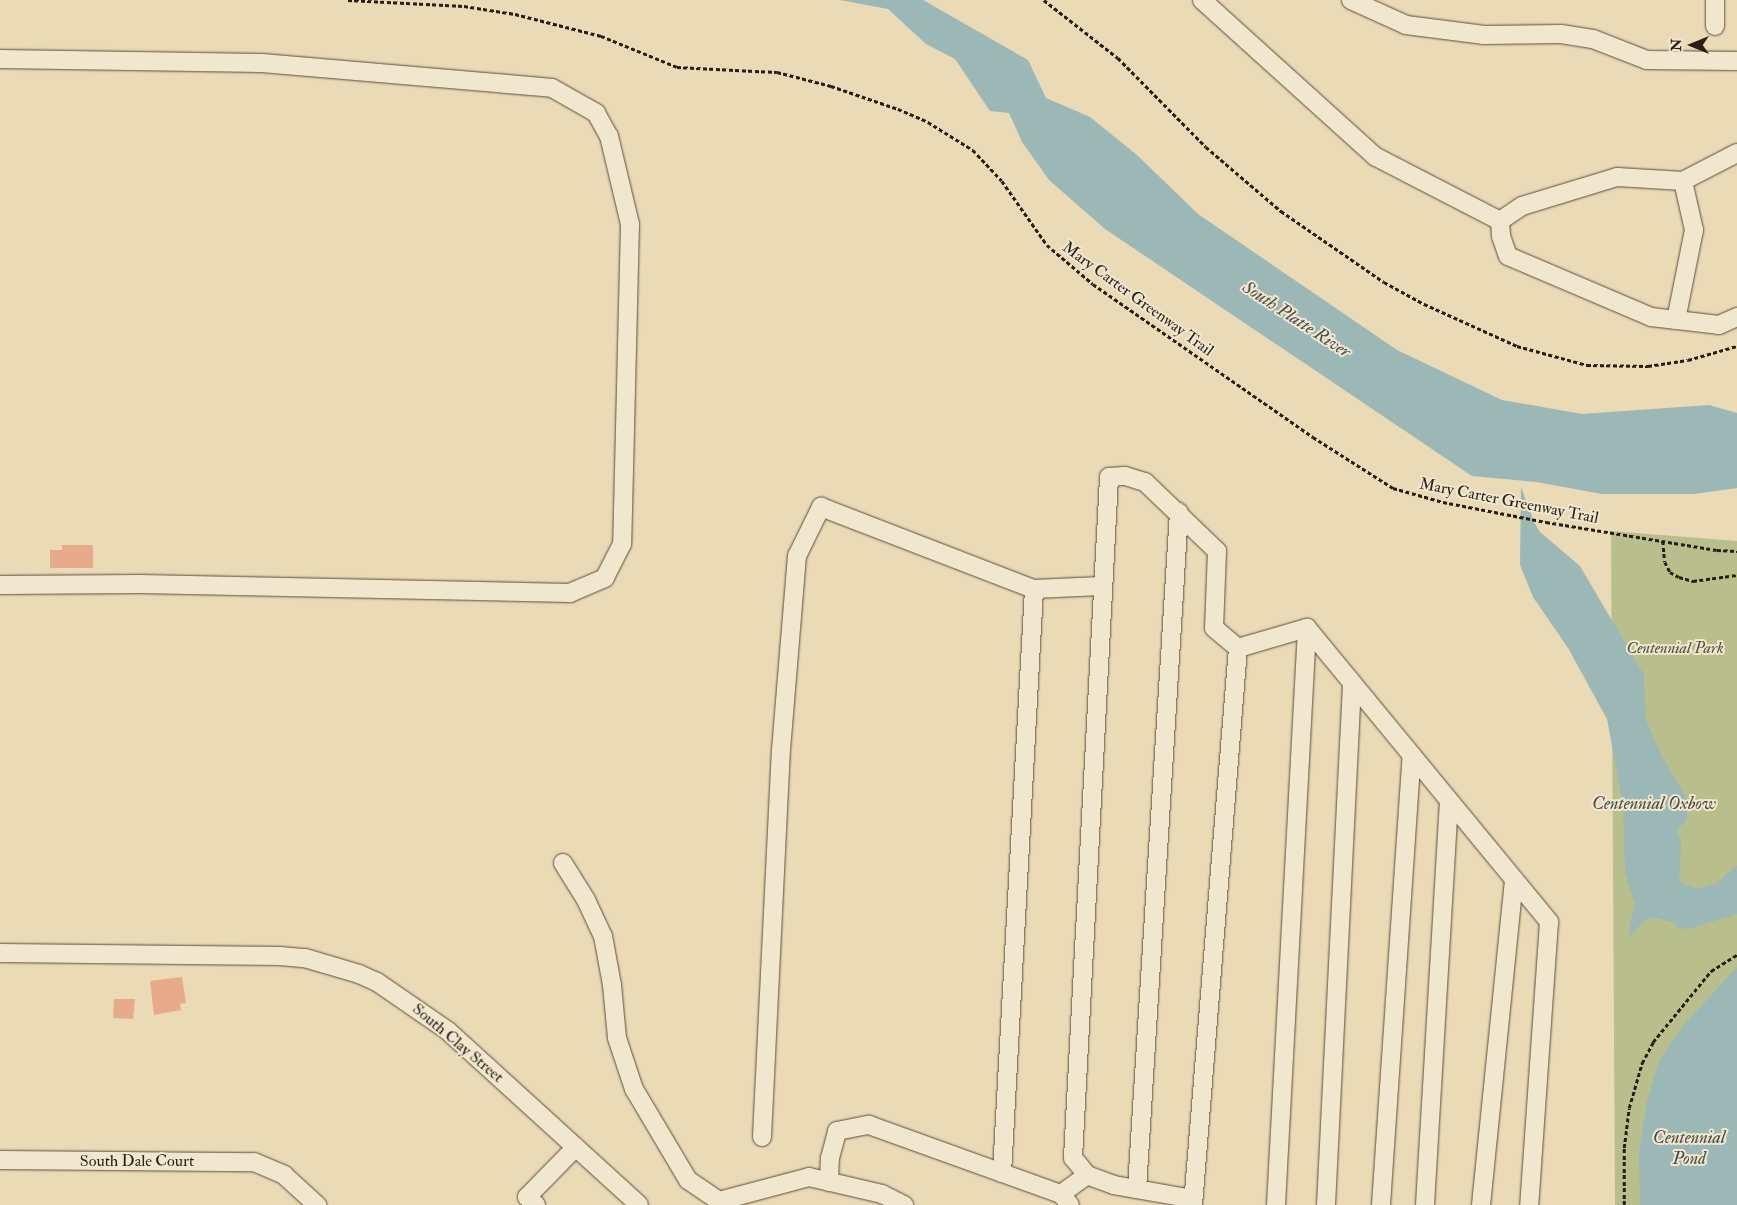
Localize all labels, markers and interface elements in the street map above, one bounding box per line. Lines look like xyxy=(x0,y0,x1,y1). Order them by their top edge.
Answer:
north arrow xyxy=(1667,20,1717,70)
text: N xyxy=(1668,39,1685,51)
street label: Mary Carter Greenway Trail xyxy=(1059,238,1217,360)
water label: South Platte River xyxy=(1238,277,1354,363)
street label: Mary Carter Greenway Trail xyxy=(1418,474,1600,528)
park label: Centennial Park xyxy=(1626,638,1724,658)
water label: Centennial Oxbow xyxy=(1592,793,1716,815)
street label: South Clay Street xyxy=(409,999,507,1087)
water label: Centennial Pond xyxy=(1653,1128,1725,1170)
street label: South Dale Court xyxy=(80,1151,194,1171)

